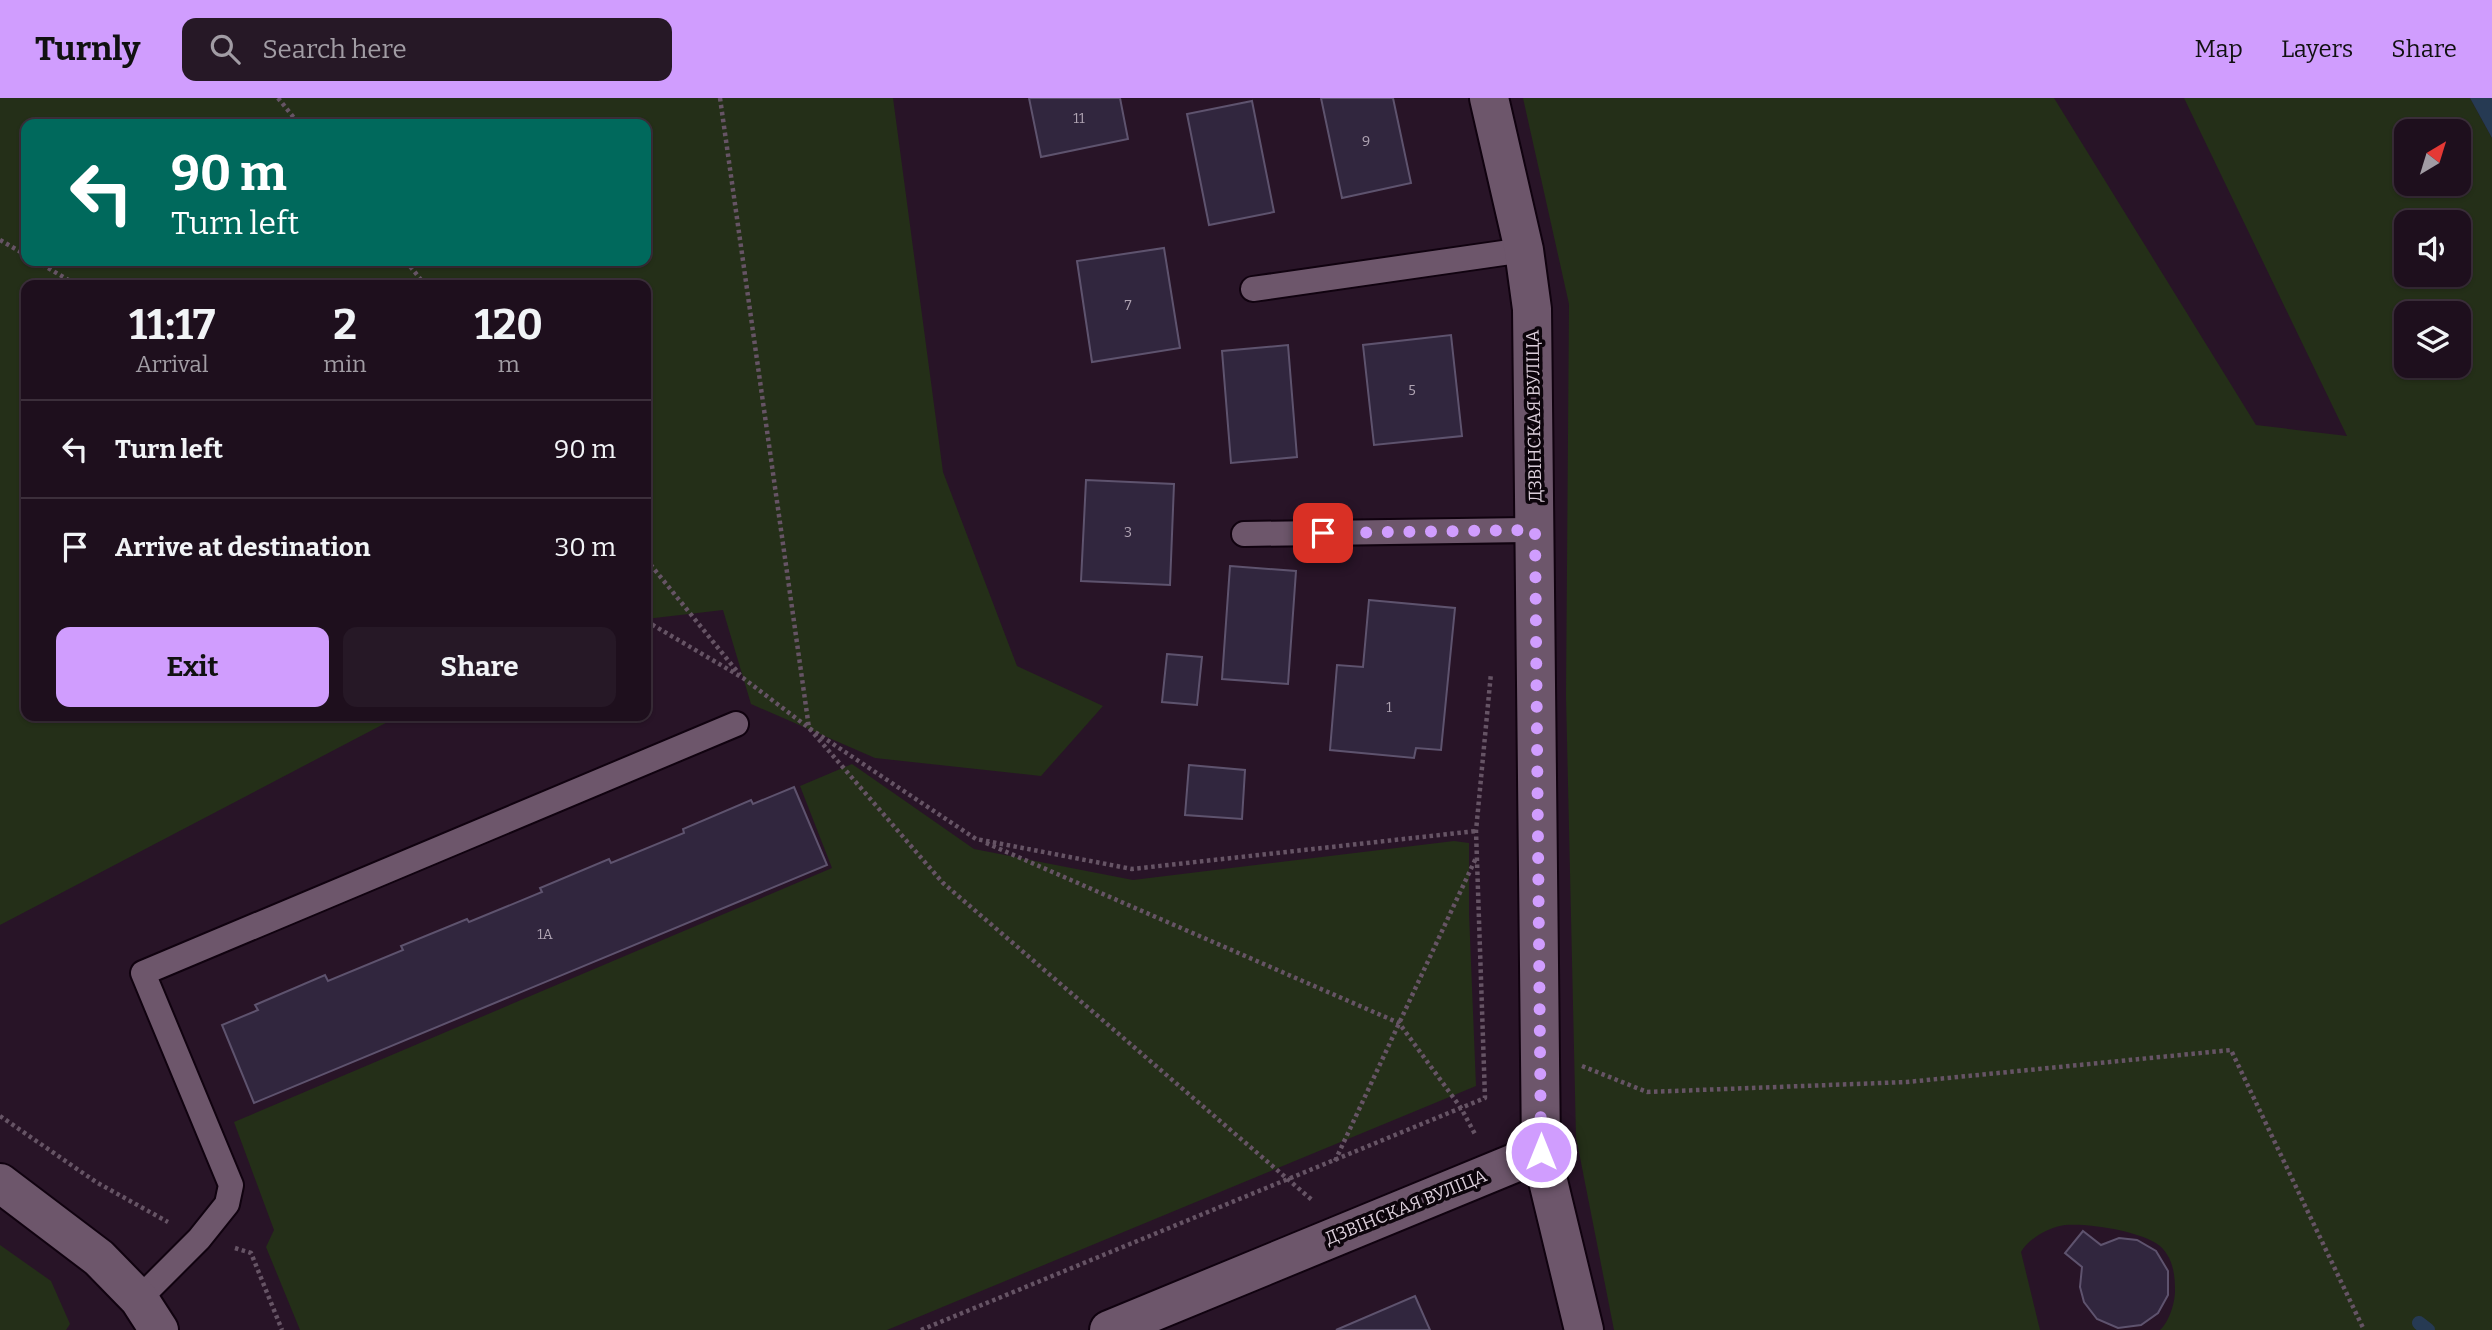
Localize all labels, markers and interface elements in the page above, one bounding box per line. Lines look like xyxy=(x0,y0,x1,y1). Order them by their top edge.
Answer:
search box xyxy=(182,18,672,81)
text: Turnly xyxy=(35,29,140,69)
icon: search xyxy=(206,30,244,68)
text: Search here xyxy=(262,34,407,65)
text: Map xyxy=(2195,35,2243,63)
text: Layers xyxy=(2281,35,2353,63)
text: Share xyxy=(2391,35,2457,63)
house number: 11 xyxy=(1073,110,1085,127)
north arrow xyxy=(2394,119,2471,196)
map controls xyxy=(2394,119,2471,378)
house number: 9 xyxy=(1362,133,1370,150)
text: 90 m xyxy=(171,144,287,203)
icon: left xyxy=(56,147,147,238)
text: Turn left xyxy=(171,204,299,242)
button: sound xyxy=(2394,210,2471,287)
house number: 7 xyxy=(1124,297,1132,314)
text: 11:17 xyxy=(129,300,215,350)
text: 2 xyxy=(333,300,357,350)
text: 120 xyxy=(475,300,543,350)
button: layers xyxy=(2394,301,2471,378)
street label: ДЗВІНСКАЯ ВУЛІЦА xyxy=(1521,329,1547,502)
text: Arrival xyxy=(136,350,209,378)
text: min xyxy=(323,350,367,378)
text: m xyxy=(498,350,520,378)
house number: 5 xyxy=(1408,382,1416,399)
icon: left xyxy=(56,430,94,468)
text: Turn left xyxy=(115,434,223,465)
text: 90 m xyxy=(554,434,616,465)
pin xyxy=(1293,503,1353,563)
icon: arrive xyxy=(1304,514,1342,552)
house number: 3 xyxy=(1124,524,1132,541)
icon: arrive xyxy=(56,528,94,566)
text: Arrive at destination xyxy=(115,532,370,563)
text: 30 m xyxy=(555,532,616,563)
button: Exit xyxy=(56,627,329,707)
button: Share xyxy=(343,627,616,707)
house number: 1 xyxy=(1386,699,1392,716)
house number: 1А xyxy=(537,926,553,943)
position arrow xyxy=(1504,1115,1578,1189)
street label: ДЗВІНСКАЯ ВУЛІЦА xyxy=(1322,1164,1490,1250)

